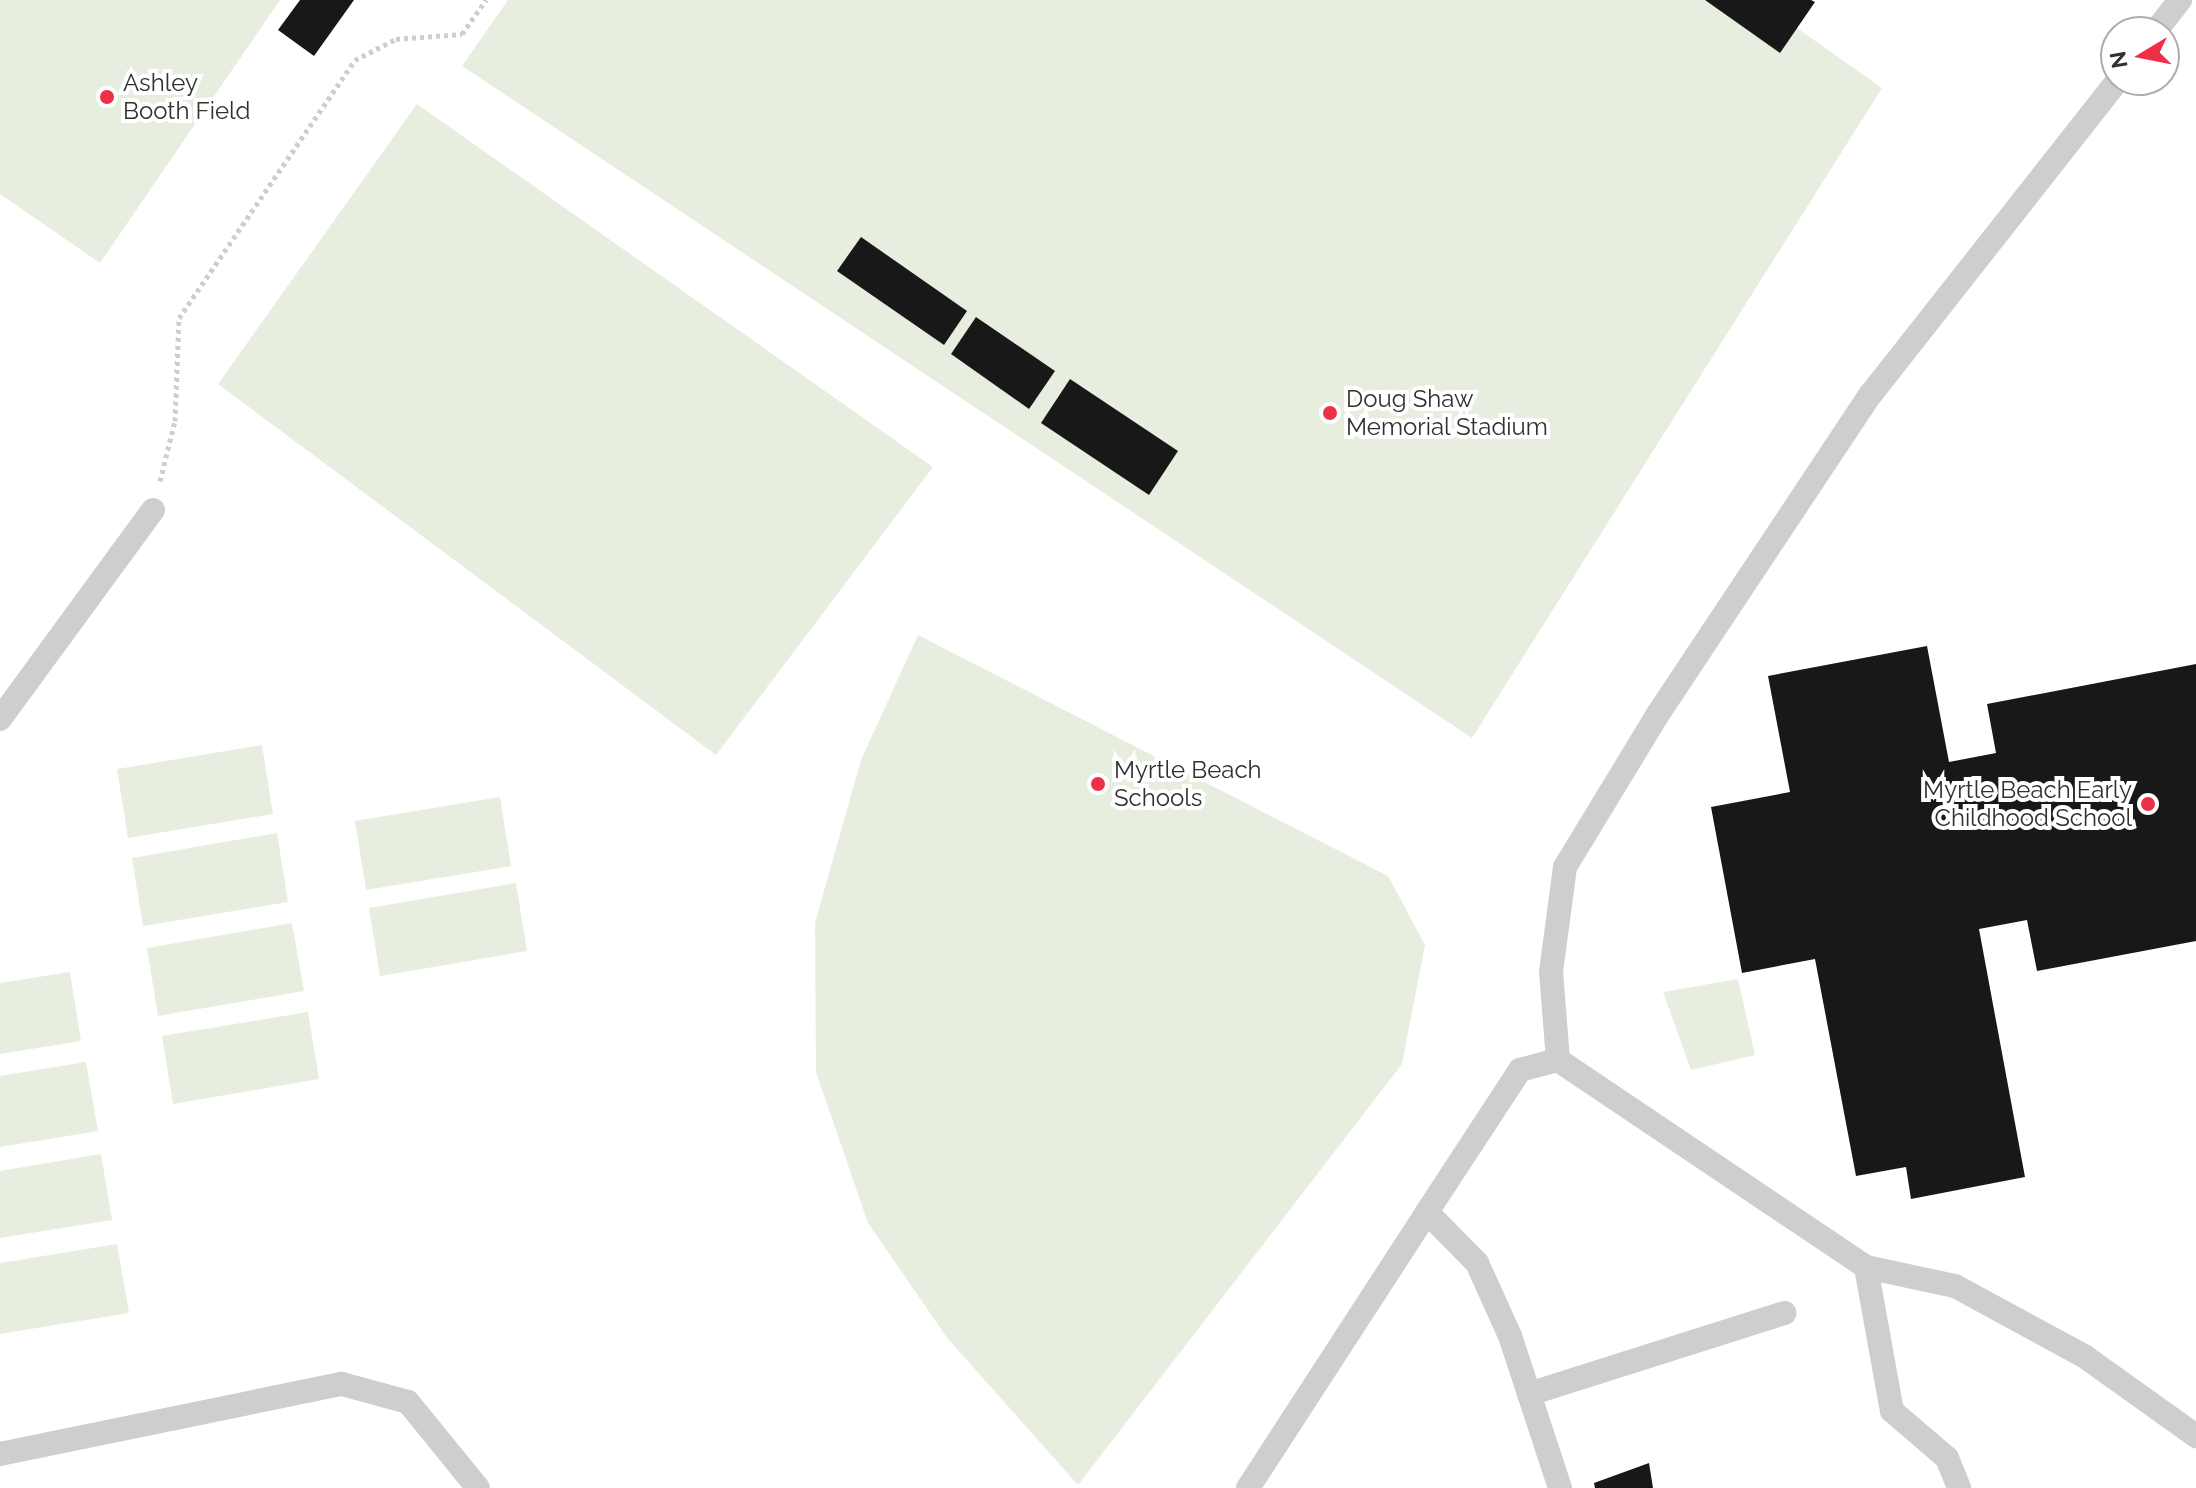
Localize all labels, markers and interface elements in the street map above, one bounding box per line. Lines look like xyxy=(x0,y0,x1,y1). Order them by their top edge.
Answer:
north arrow xyxy=(2100,16,2180,96)
text: N xyxy=(2104,49,2133,70)
place label: Ashley Booth Field xyxy=(123,69,250,125)
marker: Ashley Booth Field xyxy=(98,88,116,106)
place label: Doug Shaw Memorial Stadium xyxy=(1346,385,1549,441)
marker: Doug Shaw Memorial Stadium xyxy=(1321,404,1339,422)
place label: Myrtle Beach Schools xyxy=(1114,756,1262,812)
marker: Myrtle Beach Schools xyxy=(1089,775,1107,793)
place label: Myrtle Beach Early Childhood School xyxy=(1923,776,2132,832)
marker: Myrtle Beach Early Childhood School xyxy=(2139,795,2157,813)

